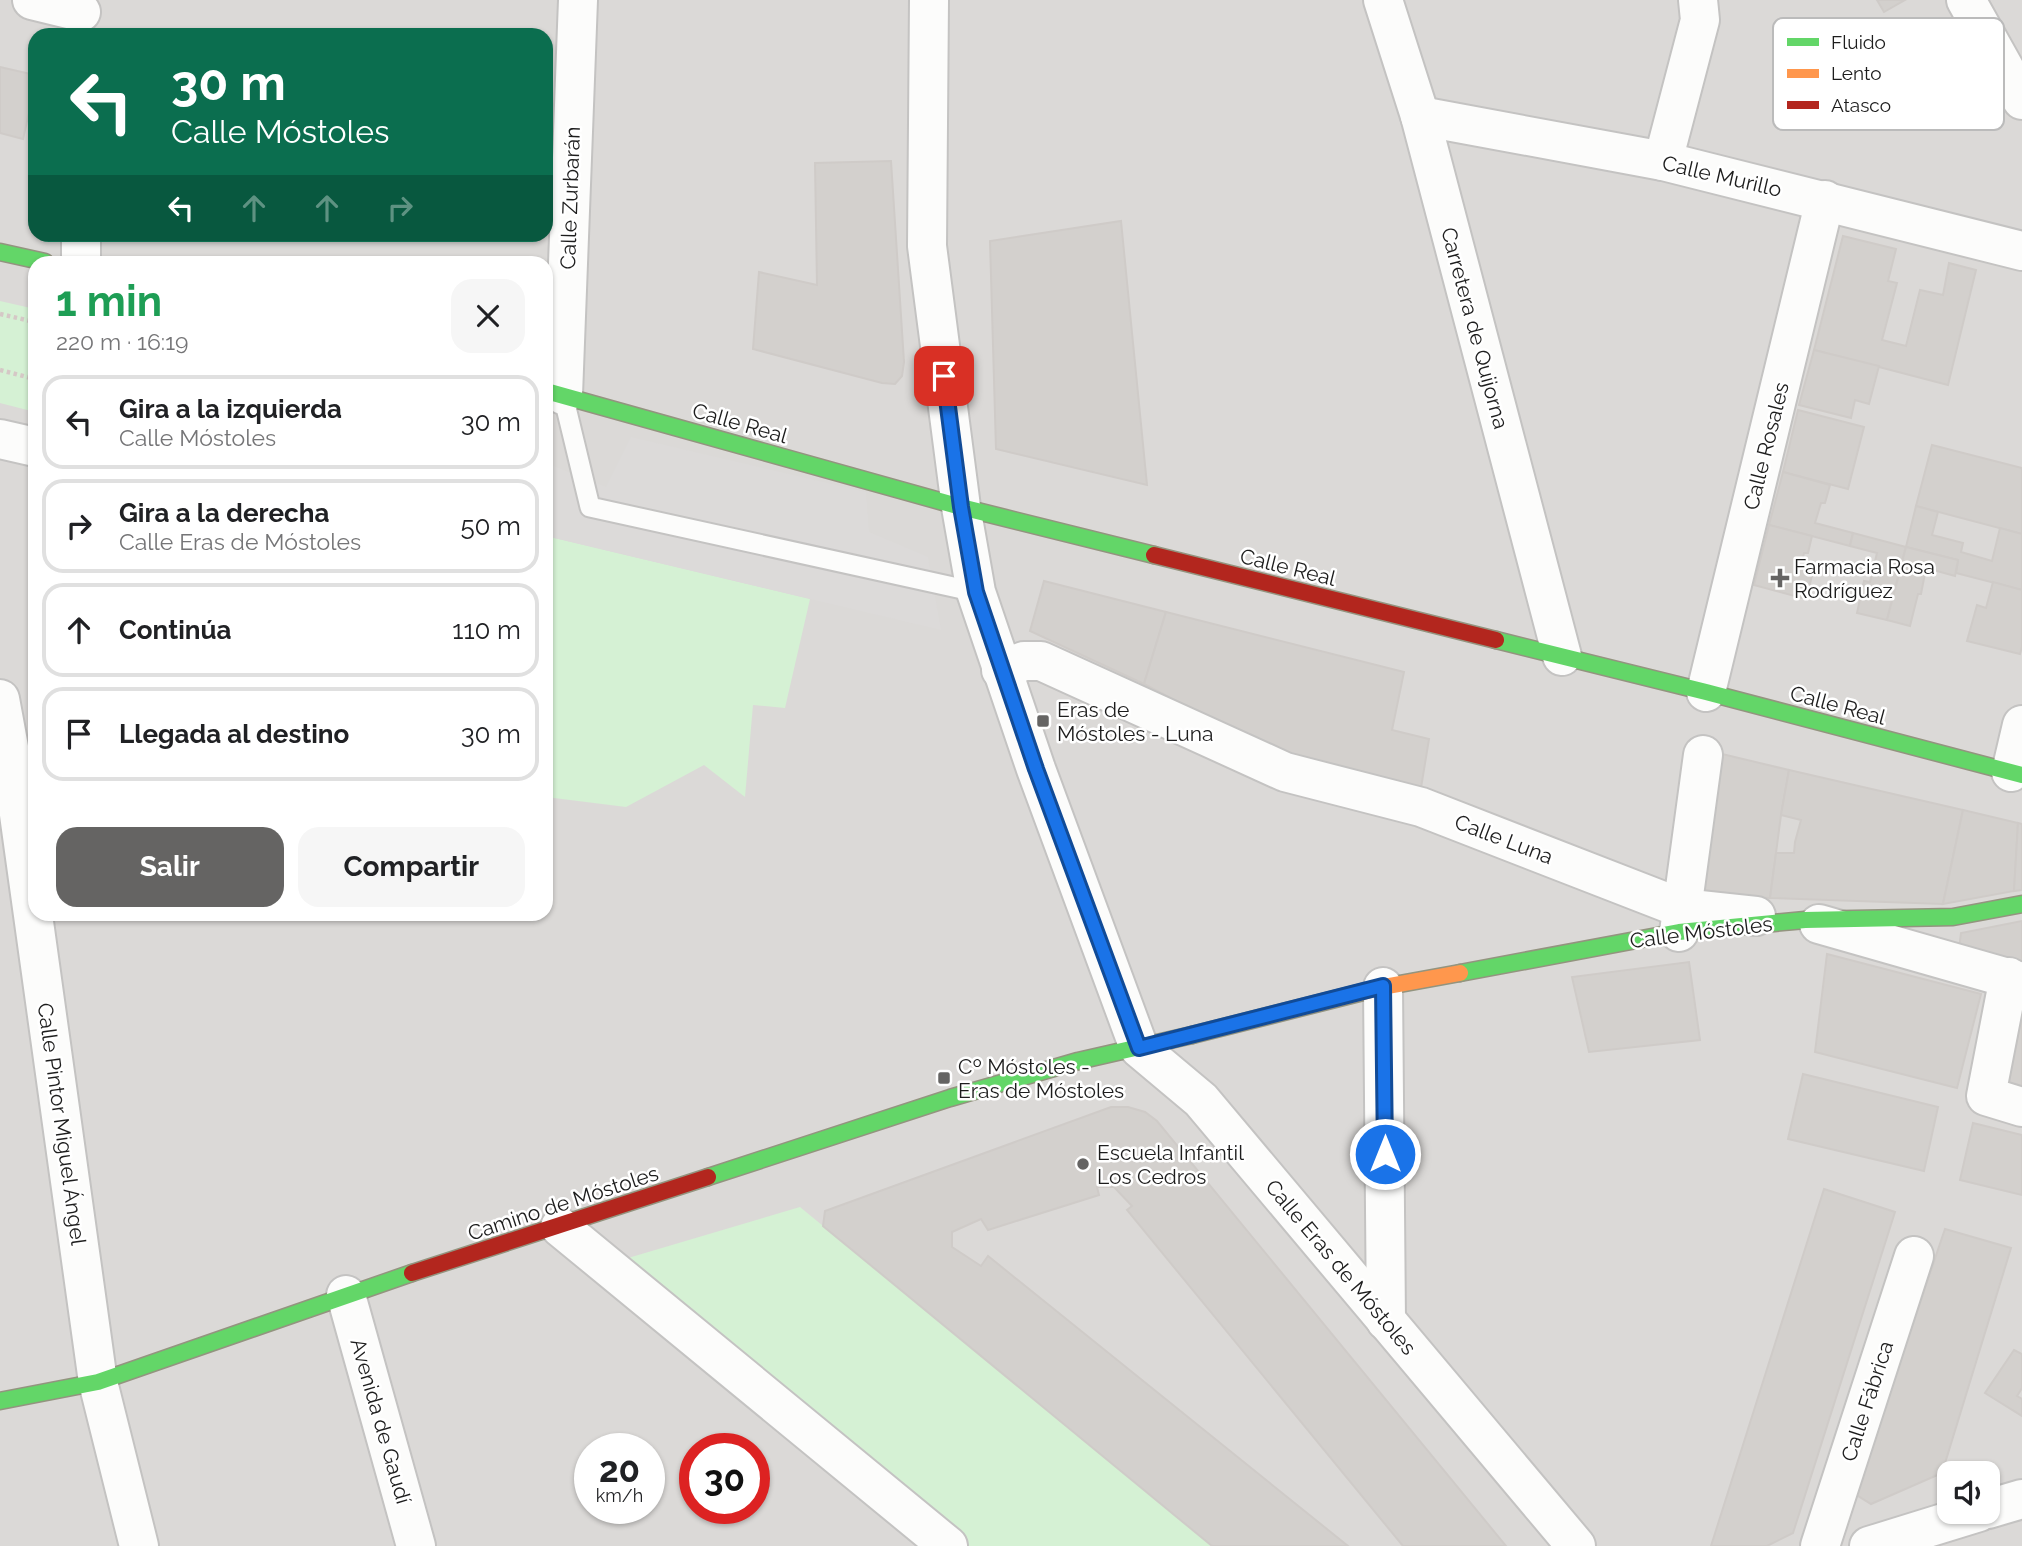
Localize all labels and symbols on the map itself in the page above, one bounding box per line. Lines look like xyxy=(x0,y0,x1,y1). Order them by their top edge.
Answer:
legend xyxy=(1773,18,2004,130)
text: Fluido xyxy=(1831,31,1886,53)
text: Lento xyxy=(1831,62,1882,84)
text: Atasco xyxy=(1831,94,1891,116)
street label: Calle Zurbarán xyxy=(555,126,585,270)
street label: Calle Murillo xyxy=(1660,150,1784,202)
street label: Carretera de Quijorna xyxy=(1436,225,1514,431)
pin xyxy=(914,346,974,406)
street label: Calle Rosales xyxy=(1738,380,1794,512)
street label: Calle Real xyxy=(690,398,791,449)
street label: Calle Real xyxy=(1238,543,1339,591)
place label: Farmacia Rosa Rodríguez xyxy=(1794,554,1935,603)
marker: Farmacia Rosa Rodríguez xyxy=(1772,570,1788,586)
street label: Calle Real xyxy=(1788,680,1889,730)
place label: Eras de Móstoles - Luna xyxy=(1057,697,1213,746)
marker: Eras de Móstoles - Luna xyxy=(1035,713,1051,729)
street label: Calle Luna xyxy=(1451,809,1557,869)
street label: Calle Móstoles xyxy=(1628,911,1774,953)
street label: Calle Pintor Miguel Ángel xyxy=(33,1001,91,1247)
place label: Cº Móstoles - Eras de Móstoles xyxy=(958,1054,1124,1103)
marker: Cº Móstoles - Eras de Móstoles xyxy=(936,1070,952,1086)
position arrow xyxy=(1348,1117,1422,1191)
place label: Escuela Infantil Los Cedros xyxy=(1097,1140,1244,1189)
marker: Escuela Infantil Los Cedros xyxy=(1075,1156,1091,1172)
street label: Camino de Móstoles xyxy=(465,1160,661,1246)
street label: Calle Eras de Móstoles xyxy=(1260,1174,1422,1360)
street label: Avenida de Gaudí xyxy=(345,1336,417,1507)
street label: Calle Fábrica xyxy=(1836,1338,1898,1464)
speed limit sign: 30 xyxy=(679,1433,770,1524)

